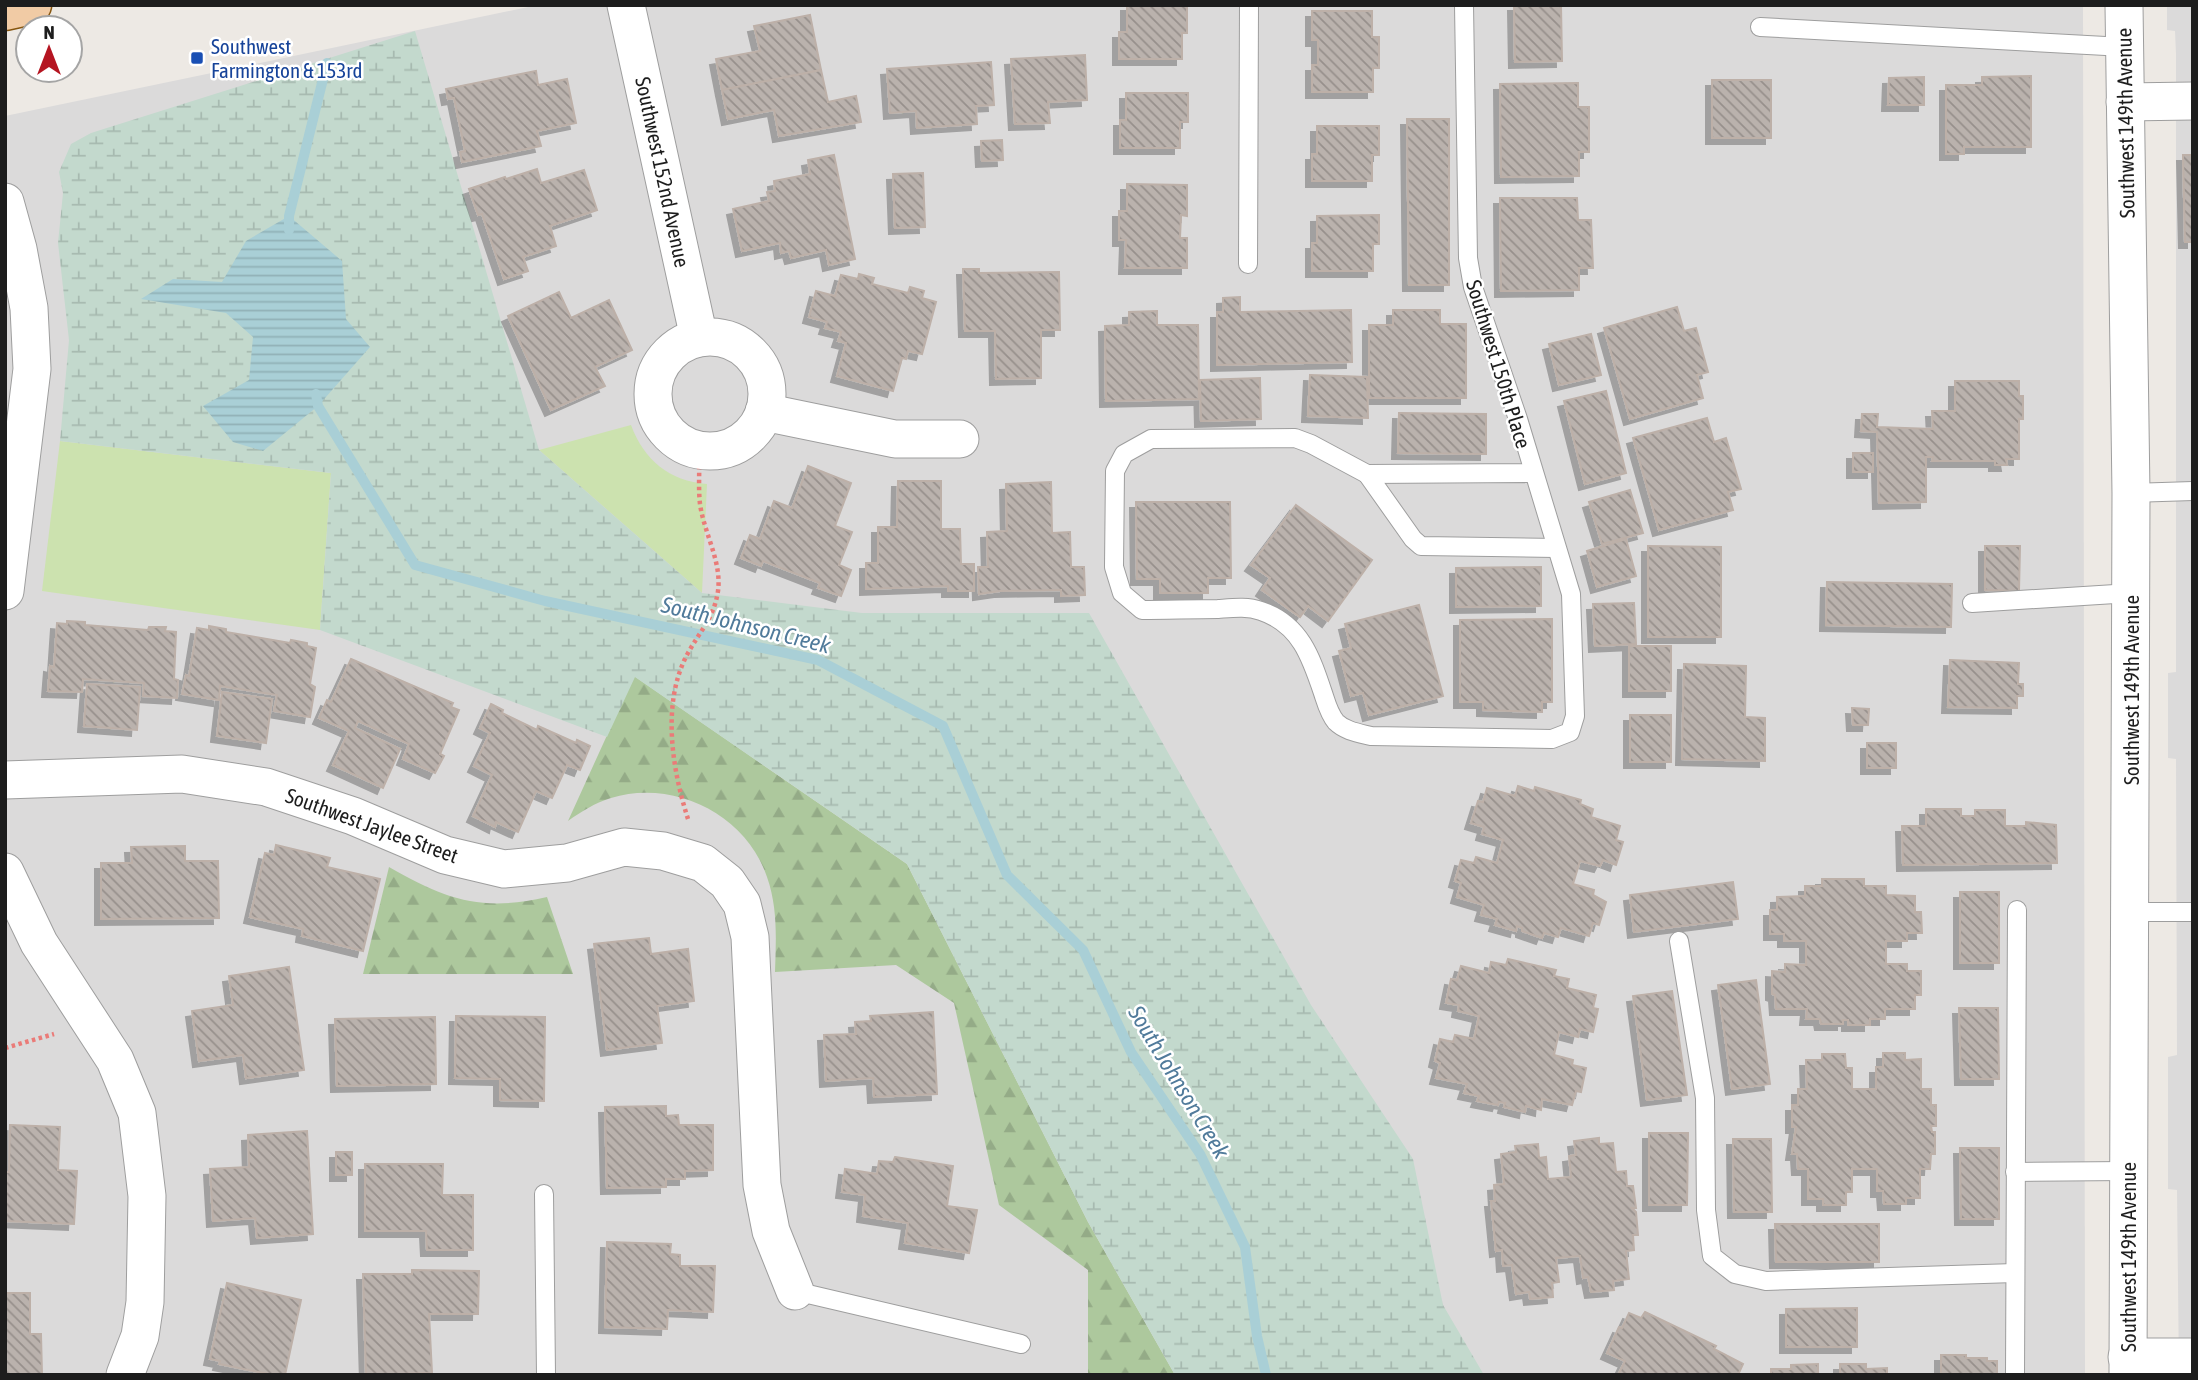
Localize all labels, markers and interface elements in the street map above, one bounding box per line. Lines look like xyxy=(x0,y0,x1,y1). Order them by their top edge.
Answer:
north arrow xyxy=(14,14,84,84)
text: N xyxy=(43,21,55,43)
street label: Southwest 149th Avenue xyxy=(2111,28,2139,218)
place label: Southwest Farmington & 153rd xyxy=(211,34,363,82)
marker: Southwest Farmington & 153rd xyxy=(189,50,205,66)
street label: Southwest 152nd Avenue xyxy=(631,75,695,269)
street label: Southwest 150th Place xyxy=(1462,277,1536,451)
water label: South Johnson Creek xyxy=(658,591,834,659)
street label: Southwest 149th Avenue xyxy=(2119,595,2143,785)
street label: Southwest Jaylee Street xyxy=(283,783,461,867)
water label: South Johnson Creek xyxy=(1123,1000,1235,1164)
street label: Southwest 149th Avenue xyxy=(2116,1162,2140,1352)

